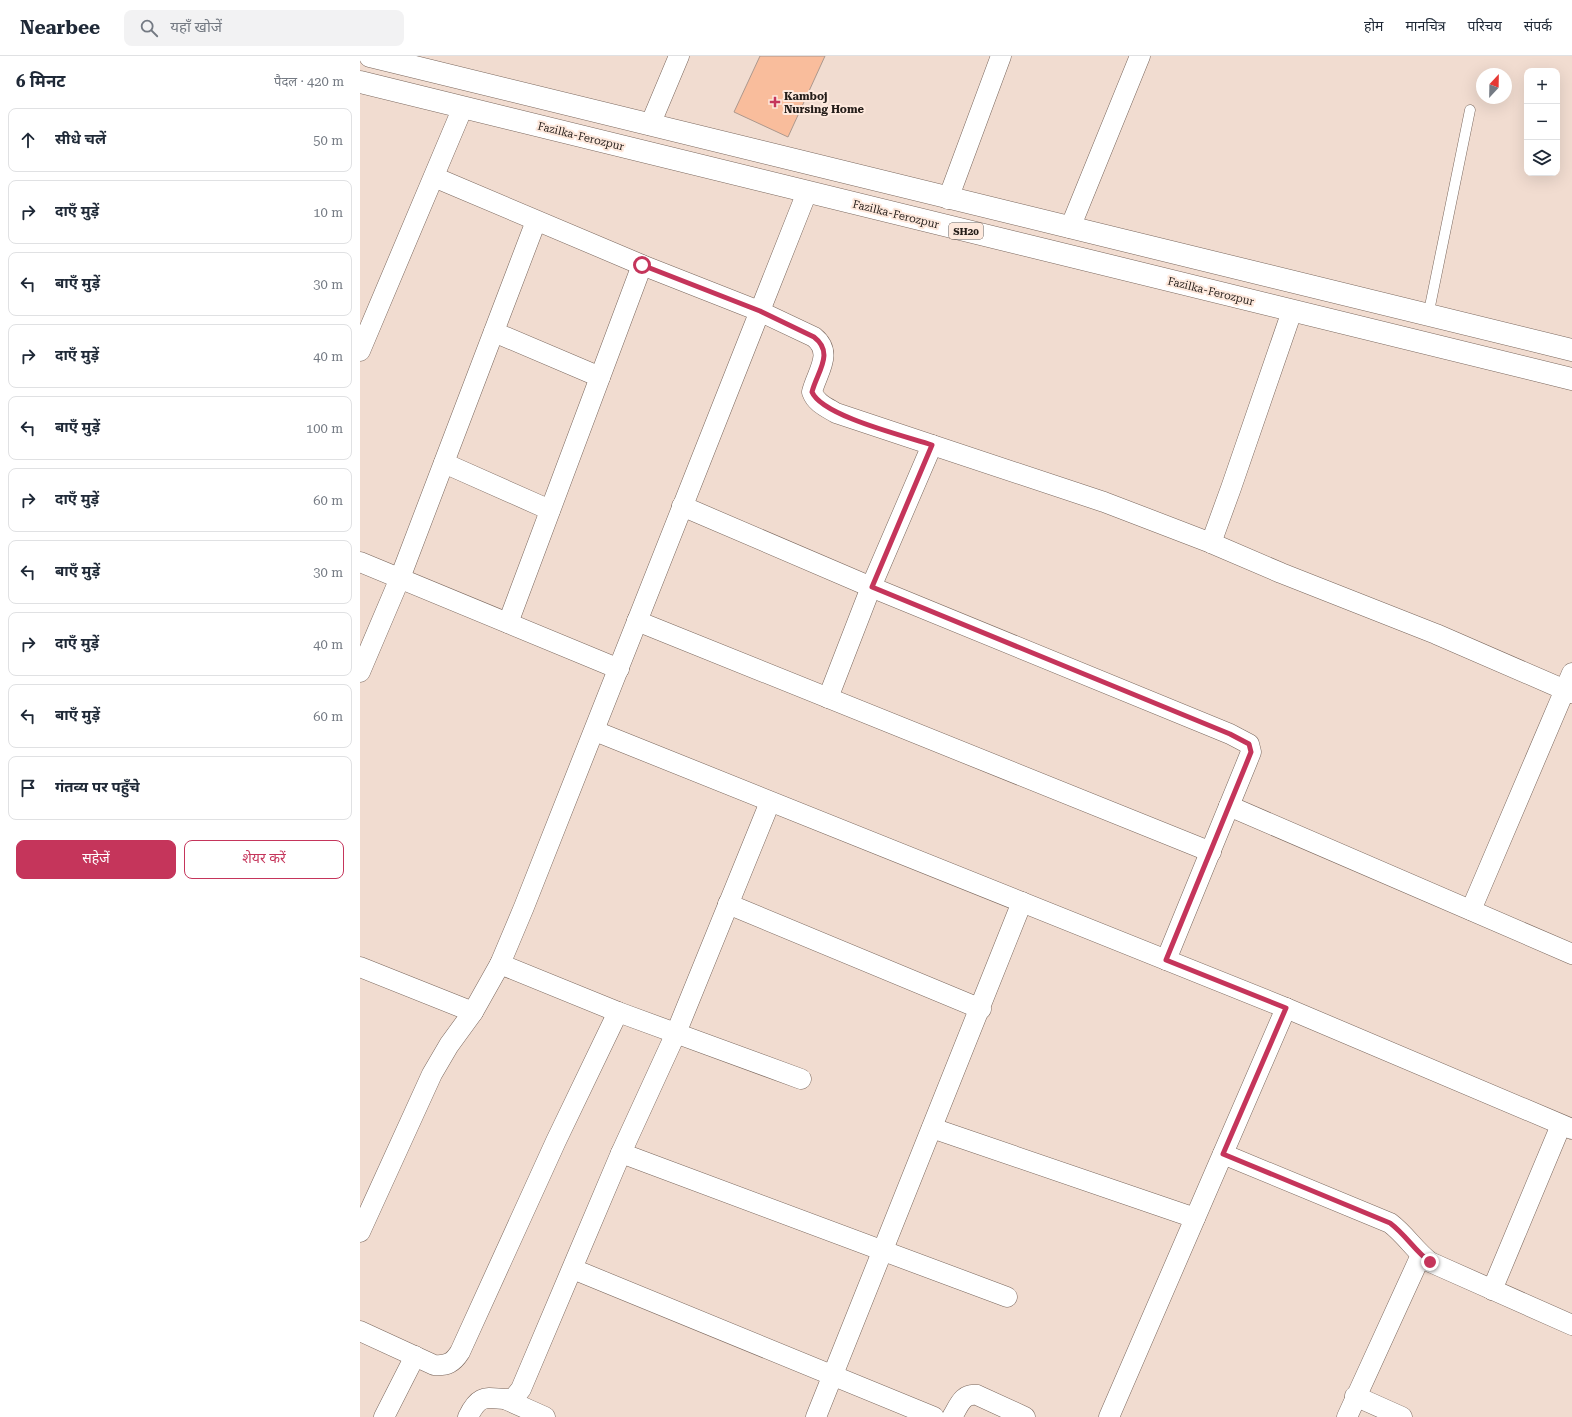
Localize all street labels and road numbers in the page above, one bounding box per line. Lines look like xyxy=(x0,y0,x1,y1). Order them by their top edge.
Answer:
street label: Fazilka-Ferozpur xyxy=(536,119,626,154)
street label: Fazilka-Ferozpur xyxy=(851,197,941,232)
road number: SH20 xyxy=(949,223,983,239)
street label: Fazilka-Ferozpur xyxy=(1166,274,1256,309)

